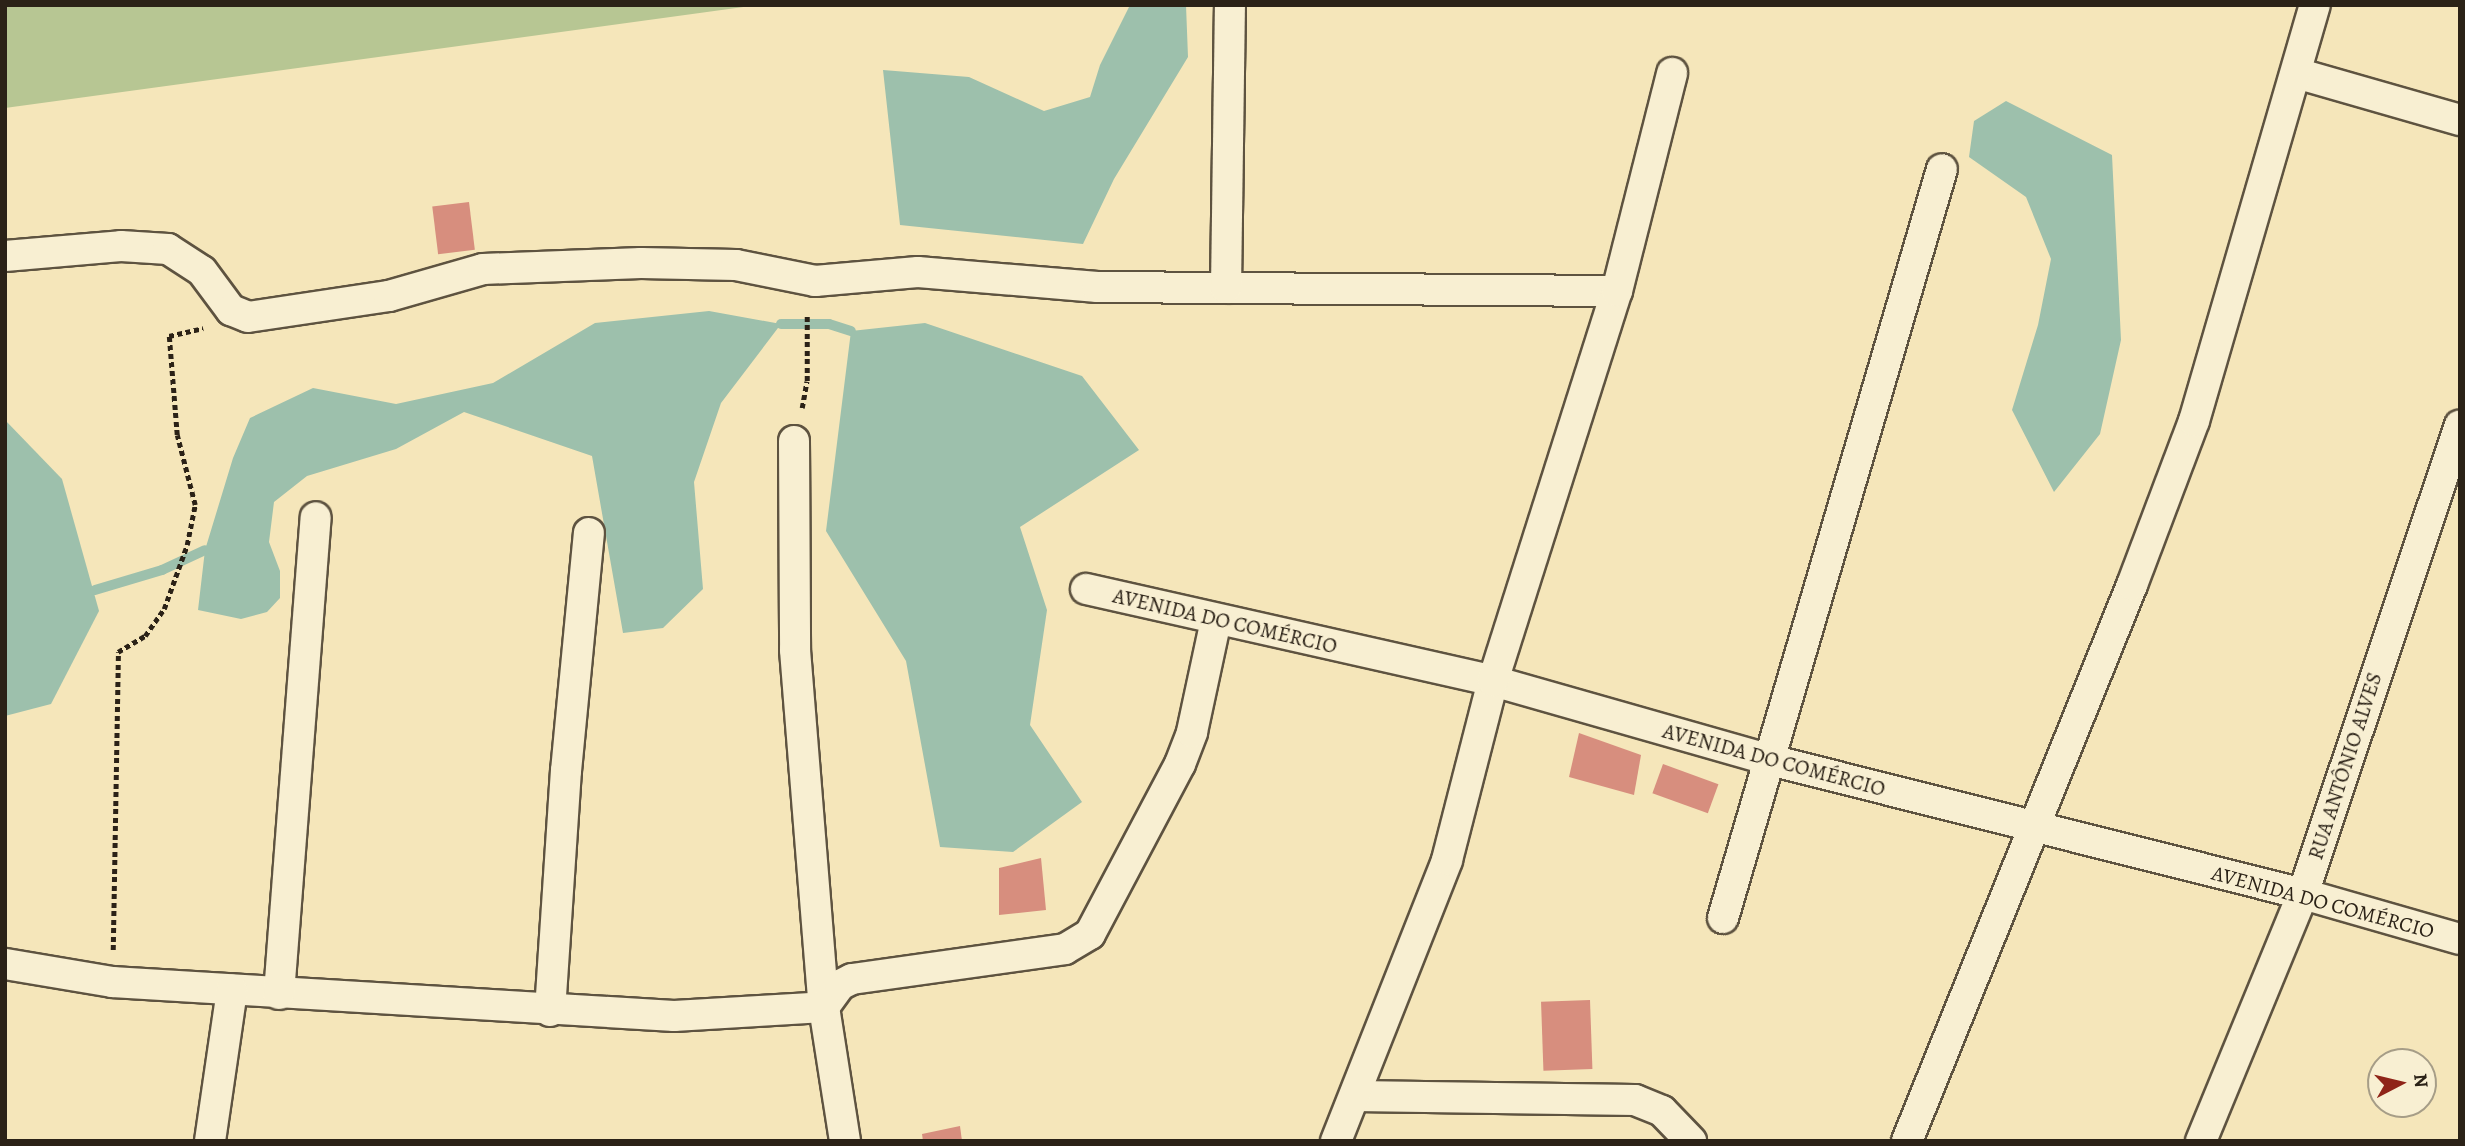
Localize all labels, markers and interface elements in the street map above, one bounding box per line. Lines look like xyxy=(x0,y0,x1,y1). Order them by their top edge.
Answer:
street label: AVENIDA DO COMÉRCIO xyxy=(1110,583,1340,659)
street label: RUA ANTÔNIO ALVES xyxy=(2303,669,2387,863)
street label: AVENIDA DO COMÉRCIO xyxy=(1660,718,1888,802)
street label: AVENIDA DO COMÉRCIO xyxy=(2209,860,2437,944)
north arrow xyxy=(2367,1048,2437,1118)
text: N xyxy=(2407,1072,2435,1089)

